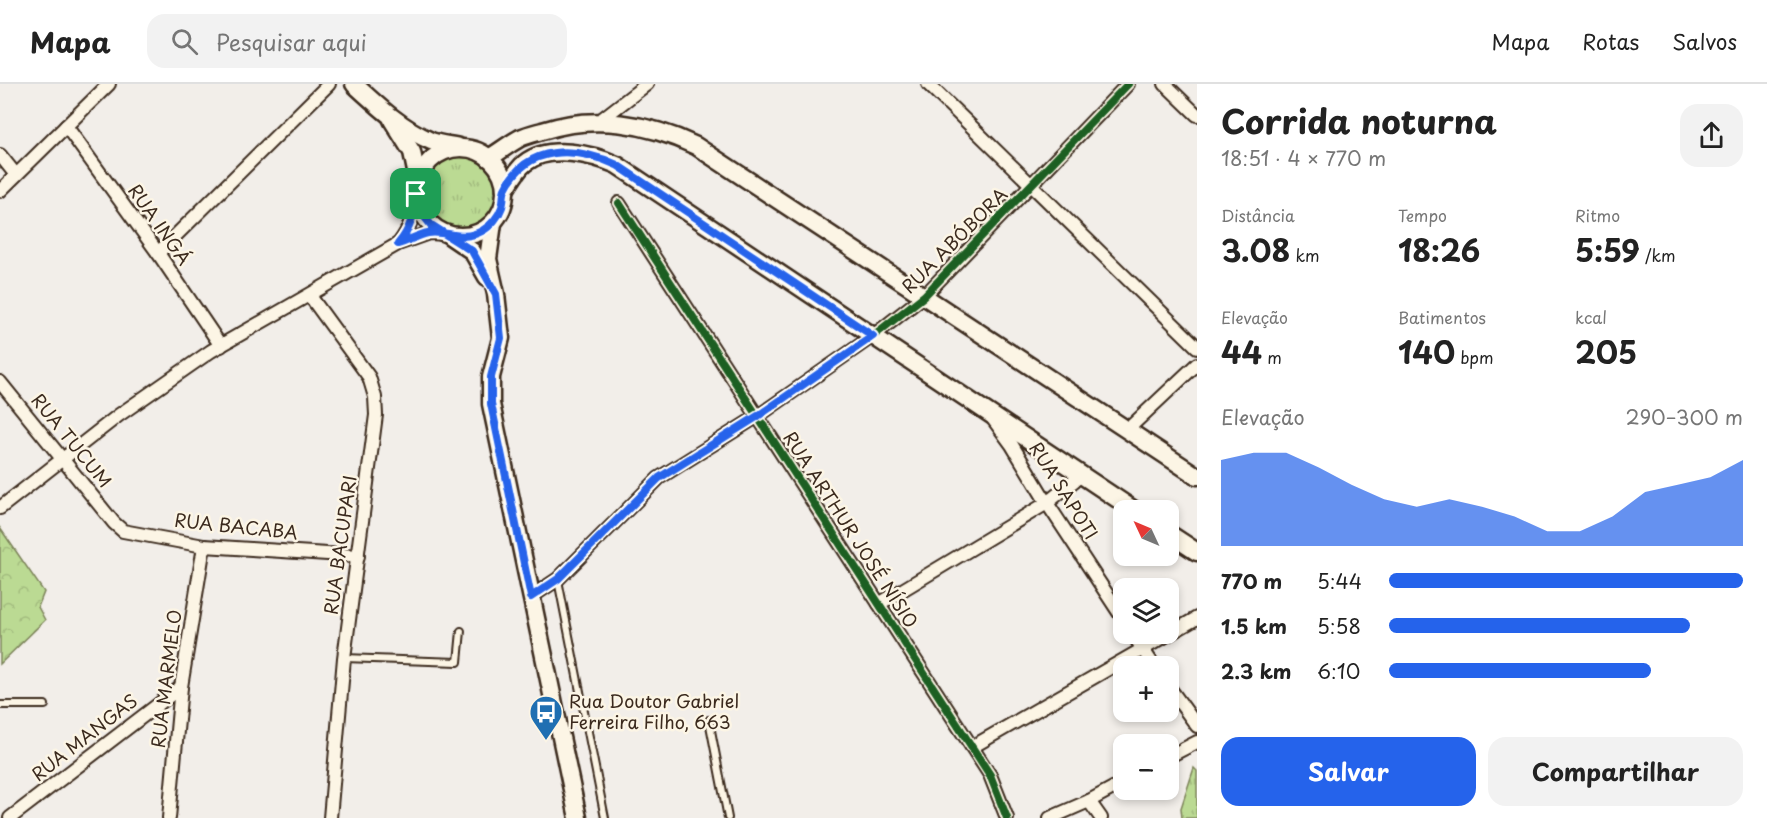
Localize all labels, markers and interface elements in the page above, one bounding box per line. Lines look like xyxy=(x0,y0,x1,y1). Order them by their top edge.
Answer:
search box xyxy=(147,14,567,68)
text: Mapa xyxy=(30,20,111,63)
icon: search xyxy=(168,25,201,58)
text: Pesquisar aqui xyxy=(216,25,367,58)
text: Mapa xyxy=(1492,25,1549,57)
text: Rotas xyxy=(1582,25,1639,57)
text: Salvos xyxy=(1672,25,1737,57)
text: Corrida noturna xyxy=(1221,95,1497,145)
button: share xyxy=(1680,104,1743,167)
text: 18:51 · 4 × 770 m xyxy=(1221,143,1386,173)
pin xyxy=(390,168,441,219)
icon: arrive xyxy=(399,177,432,210)
street label: RUA INGÁ xyxy=(122,178,198,271)
street label: RUA ABÓBORA xyxy=(895,181,1013,299)
text: Distância xyxy=(1221,203,1295,227)
text: Tempo xyxy=(1398,203,1447,227)
text: Ritmo xyxy=(1575,203,1620,227)
text: 3.08 xyxy=(1221,227,1290,272)
text: 18:26 xyxy=(1398,227,1480,272)
text: 5:59 xyxy=(1575,227,1640,272)
text: km xyxy=(1290,243,1320,267)
text: /km xyxy=(1640,243,1676,267)
text: Elevação xyxy=(1221,305,1288,329)
text: Batimentos xyxy=(1398,305,1486,329)
text: kcal xyxy=(1575,305,1607,329)
text: 44 xyxy=(1221,329,1262,374)
text: 140 xyxy=(1398,329,1455,374)
text: 205 xyxy=(1575,329,1637,374)
text: m xyxy=(1262,345,1282,369)
text: bpm xyxy=(1455,345,1494,369)
street label: RUA TUCUM xyxy=(26,387,119,493)
text: Elevação xyxy=(1221,402,1305,432)
text: 290–300 m xyxy=(1626,402,1743,432)
street label: RUA ARTHUR JOSÉ NÍSIO xyxy=(777,426,925,633)
street label: RUA SAPOTI xyxy=(1023,436,1105,544)
street label: RUA BACUPARI xyxy=(316,473,363,616)
north arrow xyxy=(1113,500,1179,566)
map controls xyxy=(1113,500,1179,800)
street label: RUA BACABA xyxy=(173,506,299,545)
text: 770 m xyxy=(1221,566,1282,596)
text: 5:44 xyxy=(1317,566,1362,596)
button: layers xyxy=(1113,578,1179,644)
street label: RUA MARMELO xyxy=(144,608,187,750)
text: 1.5 km xyxy=(1221,611,1287,641)
text: 5:58 xyxy=(1317,611,1361,641)
button: + xyxy=(1113,656,1179,722)
text: 2.3 km xyxy=(1221,656,1291,686)
text: 6:10 xyxy=(1317,656,1360,686)
street label: RUA MANGAS xyxy=(25,687,143,787)
place label: Rua Doutor Gabriel Ferreira Filho, 663 xyxy=(569,687,739,735)
bus stop icon: Rua Doutor Gabriel Ferreira Filho, 663 xyxy=(528,694,564,741)
button: − xyxy=(1113,734,1179,800)
button: Salvar xyxy=(1221,737,1476,806)
button: Compartilhar xyxy=(1488,737,1743,806)

